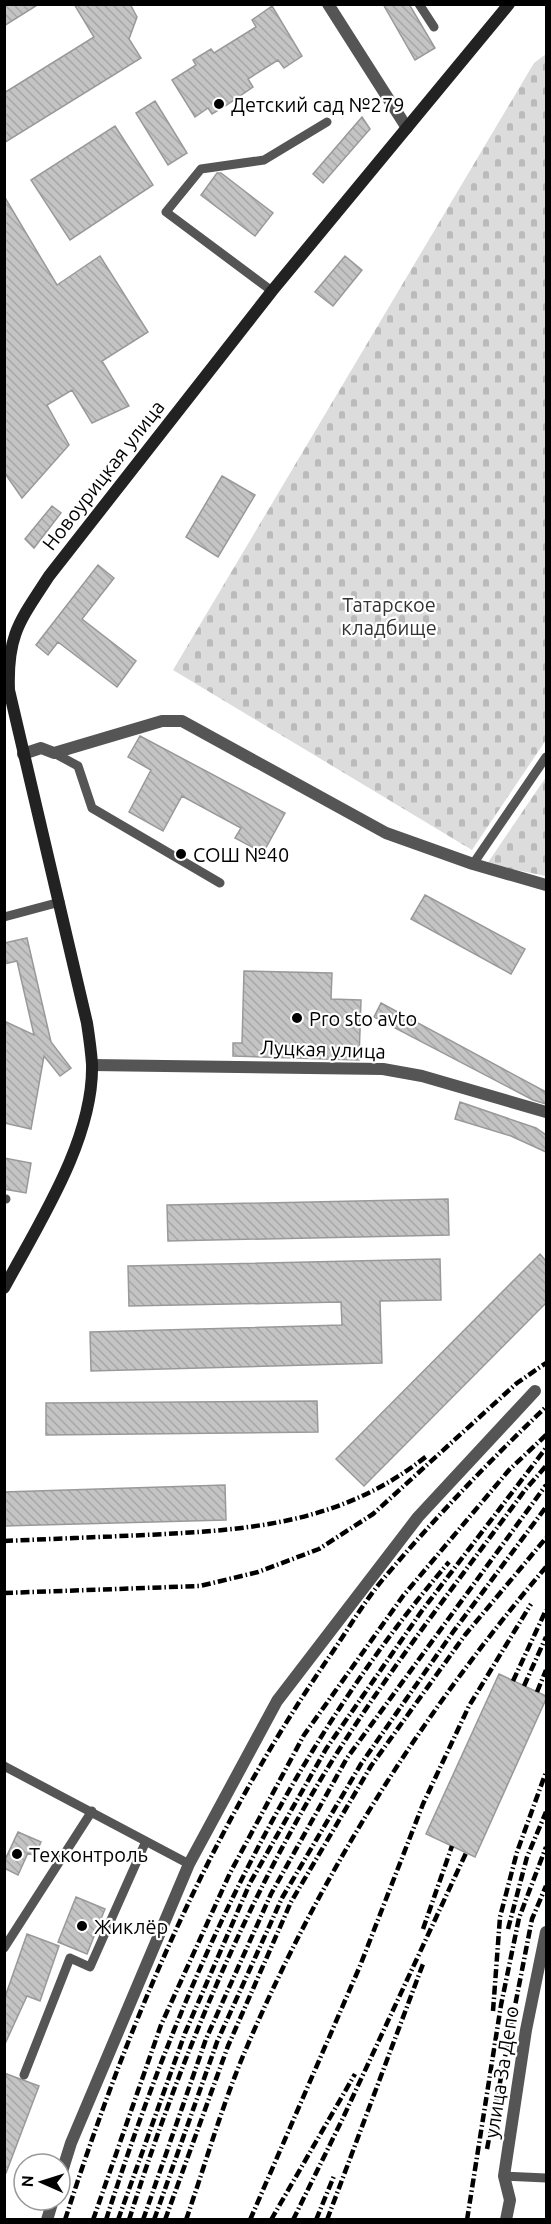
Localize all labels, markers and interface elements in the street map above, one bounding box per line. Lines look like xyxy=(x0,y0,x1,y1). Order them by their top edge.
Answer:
place label: Детский сад №279 xyxy=(231,93,404,116)
marker: Детский сад №279 xyxy=(212,97,226,111)
street label: Новоурицкая улица xyxy=(37,395,169,555)
park label: Татарское кладбище xyxy=(341,593,437,639)
place label: СОШ №40 xyxy=(193,843,289,866)
marker: СОШ №40 xyxy=(174,847,188,861)
place label: Pro sto avto xyxy=(309,1007,417,1030)
marker: Pro sto avto xyxy=(290,1011,304,1025)
street label: Луцкая улица xyxy=(260,1035,386,1063)
place label: Техконтроль xyxy=(29,1843,148,1866)
marker: Техконтроль xyxy=(10,1847,24,1861)
place label: Жиклёр xyxy=(94,1915,168,1938)
marker: Жиклёр xyxy=(75,1919,89,1933)
street label: улица За Депо xyxy=(479,2004,523,2140)
north arrow xyxy=(12,2152,72,2212)
text: N xyxy=(18,2175,36,2188)

